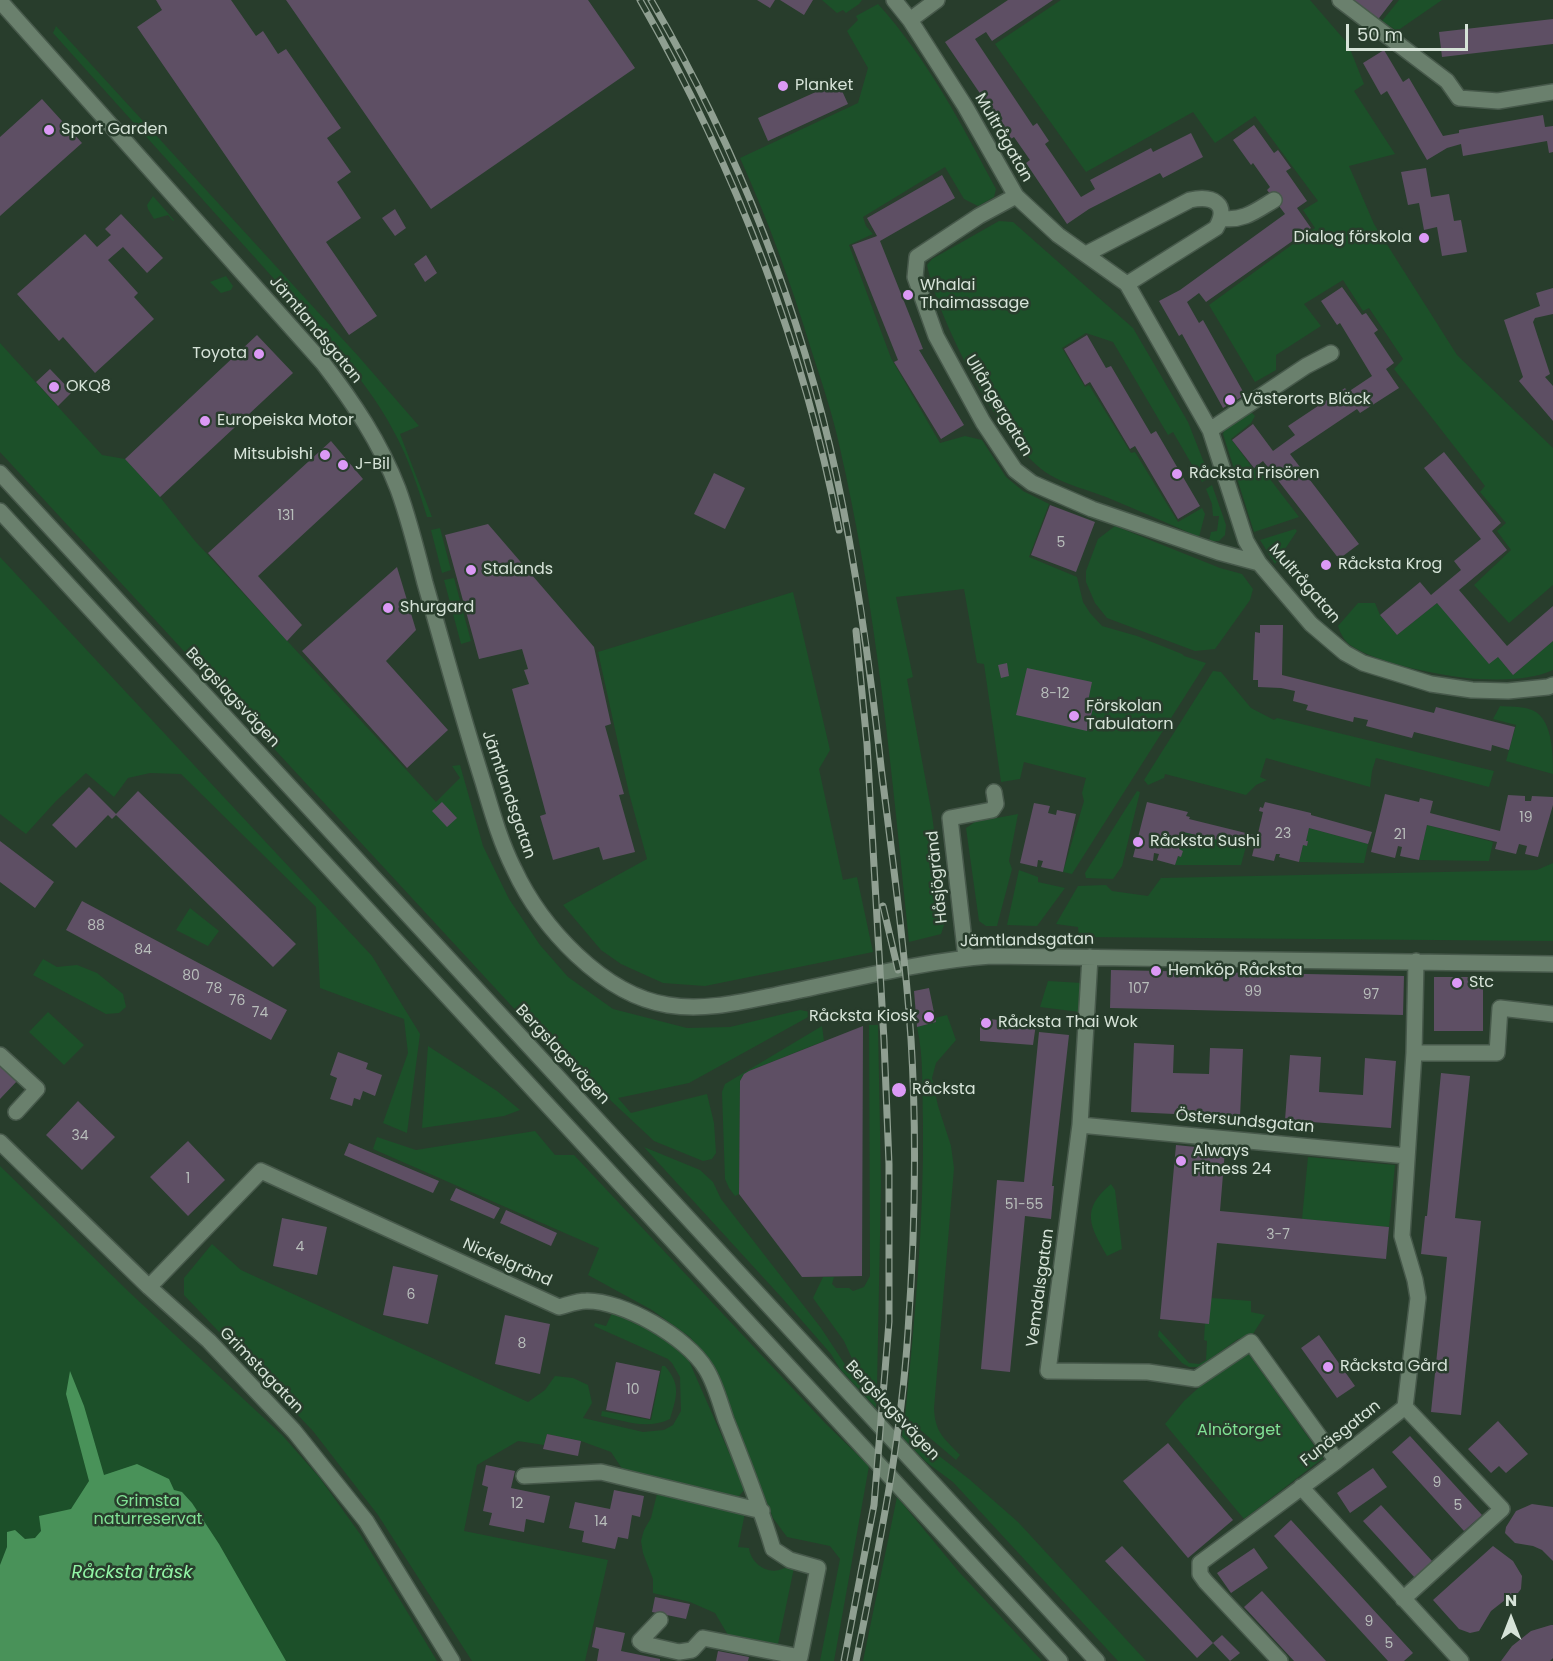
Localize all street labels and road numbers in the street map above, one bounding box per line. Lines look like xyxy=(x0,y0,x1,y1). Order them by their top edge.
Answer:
street label: Multrågatan xyxy=(970,90,1036,186)
street label: Jämtlandsgatan xyxy=(264,272,366,388)
street label: Ullångergatan xyxy=(960,352,1036,460)
street label: Multrågatan xyxy=(1264,540,1344,628)
street label: Bergslagsvägen xyxy=(181,644,283,752)
street label: Jämtlandsgatan xyxy=(477,728,539,862)
street label: Håsjögränd xyxy=(924,830,952,924)
street label: Jämtlandsgatan xyxy=(960,930,1094,952)
street label: Bergslagsvägen xyxy=(511,1001,613,1109)
street label: Östersundsgatan xyxy=(1175,1106,1315,1138)
street label: Vemdalsgatan xyxy=(1023,1227,1059,1349)
street label: Nickelgränd xyxy=(459,1235,555,1291)
street label: Grimstagatan xyxy=(215,1324,307,1418)
street label: Bergslagsvägen xyxy=(841,1357,943,1465)
street label: Funäsgatan xyxy=(1297,1397,1385,1471)

